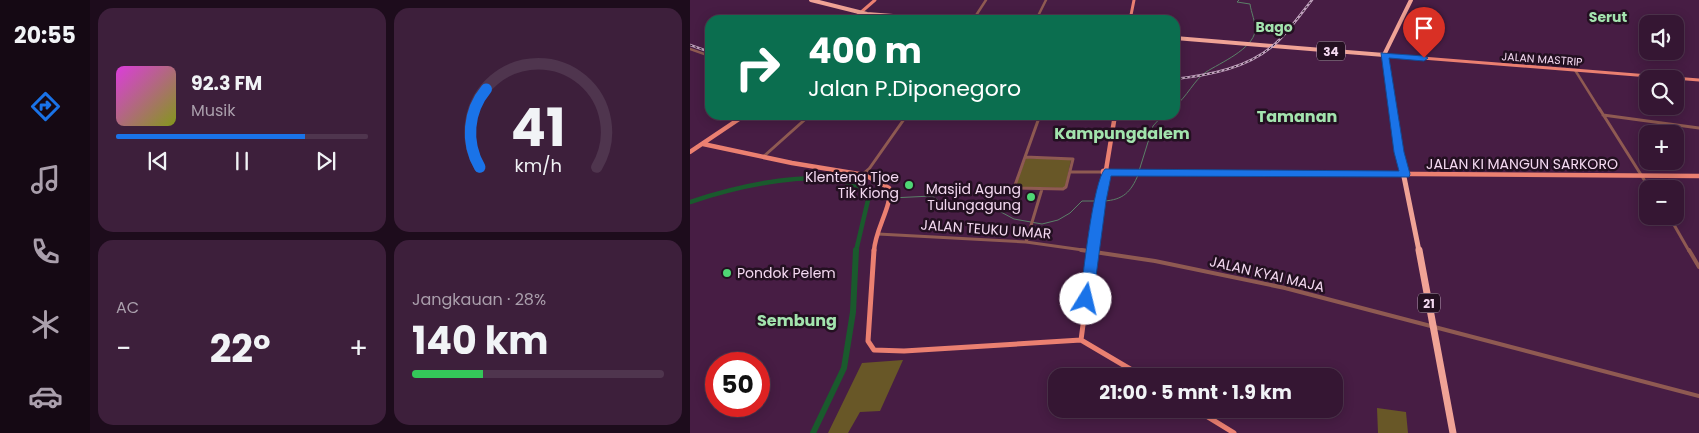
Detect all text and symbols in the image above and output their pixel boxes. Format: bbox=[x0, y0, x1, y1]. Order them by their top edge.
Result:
pin bbox=[1403, 7, 1445, 58]
district label: Serut bbox=[1589, 7, 1627, 27]
icon: arrive bbox=[1410, 14, 1438, 42]
map controls bbox=[1639, 15, 1684, 225]
button: sound bbox=[1639, 15, 1684, 60]
district label: Bago bbox=[1255, 17, 1293, 37]
text: 20:55 bbox=[14, 20, 76, 51]
text: 400 m bbox=[808, 26, 922, 75]
icon: right bbox=[725, 35, 790, 100]
road number: 34 bbox=[1317, 41, 1345, 60]
street label: JALAN MASTRIP bbox=[1501, 48, 1583, 70]
text: 92.3 FM bbox=[191, 70, 262, 97]
button: search bbox=[1639, 70, 1684, 115]
text: Jalan P.Diponegoro bbox=[808, 73, 1021, 104]
icon: directions bbox=[28, 89, 63, 124]
text: 41 bbox=[511, 91, 565, 164]
text: Musik bbox=[191, 99, 236, 122]
district label: Tamanan bbox=[1257, 105, 1337, 128]
district label: Kampungdalem bbox=[1054, 122, 1190, 145]
button: + bbox=[1639, 125, 1684, 170]
icon: previous bbox=[144, 147, 172, 175]
icon: pause bbox=[228, 147, 256, 175]
icon: next bbox=[312, 147, 340, 175]
text: km/h bbox=[514, 153, 562, 178]
street label: JALAN KI MANGUN SARKORO bbox=[1426, 154, 1618, 174]
icon: music bbox=[28, 162, 63, 197]
place label: Klenteng Tjoe Tik Kiong bbox=[805, 167, 899, 203]
marker: Klenteng Tjoe Tik Kiong bbox=[903, 179, 915, 191]
place label: Masjid Agung Tulungagung bbox=[926, 179, 1021, 215]
button: − bbox=[1639, 180, 1684, 225]
marker: Masjid Agung Tulungagung bbox=[1025, 191, 1037, 203]
street label: JALAN TEUKU UMAR bbox=[920, 214, 1052, 244]
icon: phone bbox=[28, 234, 63, 269]
street label: JALAN KYAI MAJA bbox=[1208, 251, 1326, 297]
place label: Pondok Pelem bbox=[737, 263, 836, 283]
marker: Pondok Pelem bbox=[721, 267, 733, 279]
position arrow bbox=[1059, 272, 1111, 324]
text: Jangkauan · 28% bbox=[412, 288, 546, 311]
road number: 21 bbox=[1418, 294, 1440, 312]
text: AC bbox=[116, 296, 139, 319]
icon: climate bbox=[28, 307, 63, 342]
district label: Sembung bbox=[757, 309, 837, 332]
text: 140 km bbox=[412, 314, 549, 367]
text: 22° bbox=[210, 322, 271, 375]
text: − bbox=[116, 329, 131, 368]
text: + bbox=[349, 329, 368, 368]
speed limit sign: 50 bbox=[705, 352, 770, 417]
icon: car bbox=[28, 379, 63, 414]
text: 21:00 · 5 mnt · 1.9 km bbox=[1099, 379, 1292, 406]

